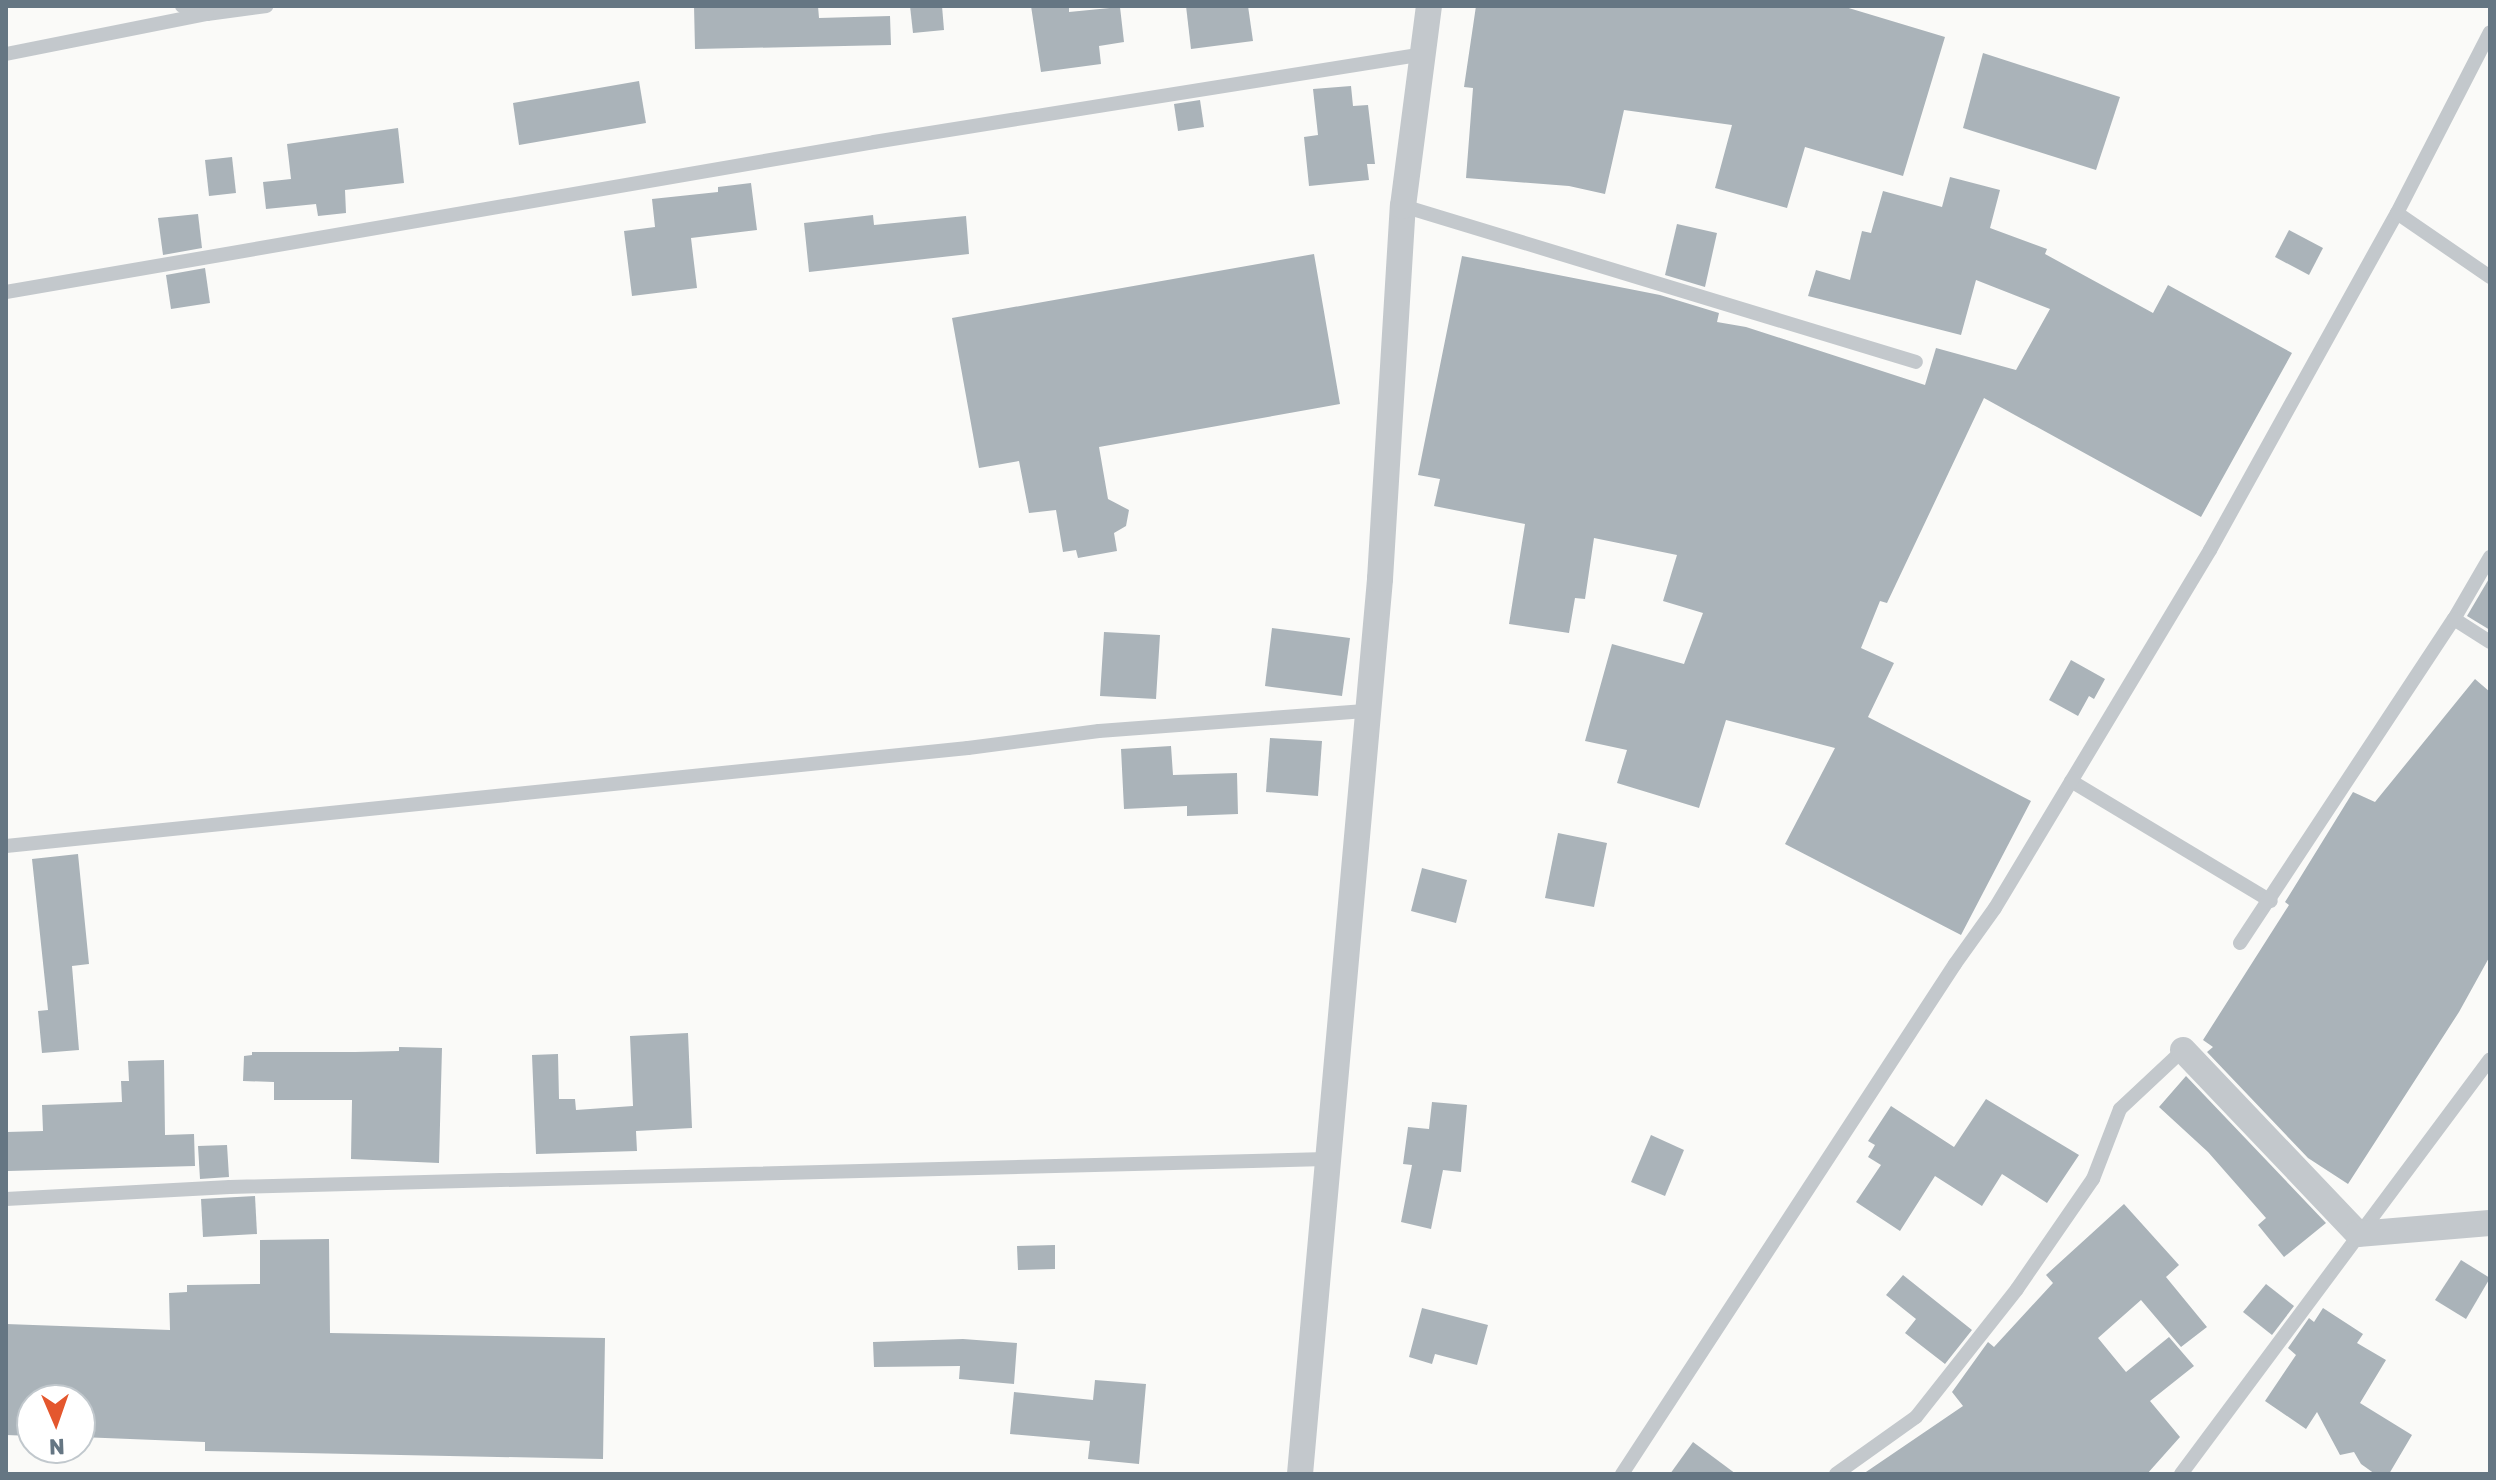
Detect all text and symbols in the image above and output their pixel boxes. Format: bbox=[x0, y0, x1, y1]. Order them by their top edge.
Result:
north arrow bbox=[16, 1384, 96, 1464]
text: N bbox=[48, 1433, 65, 1460]

